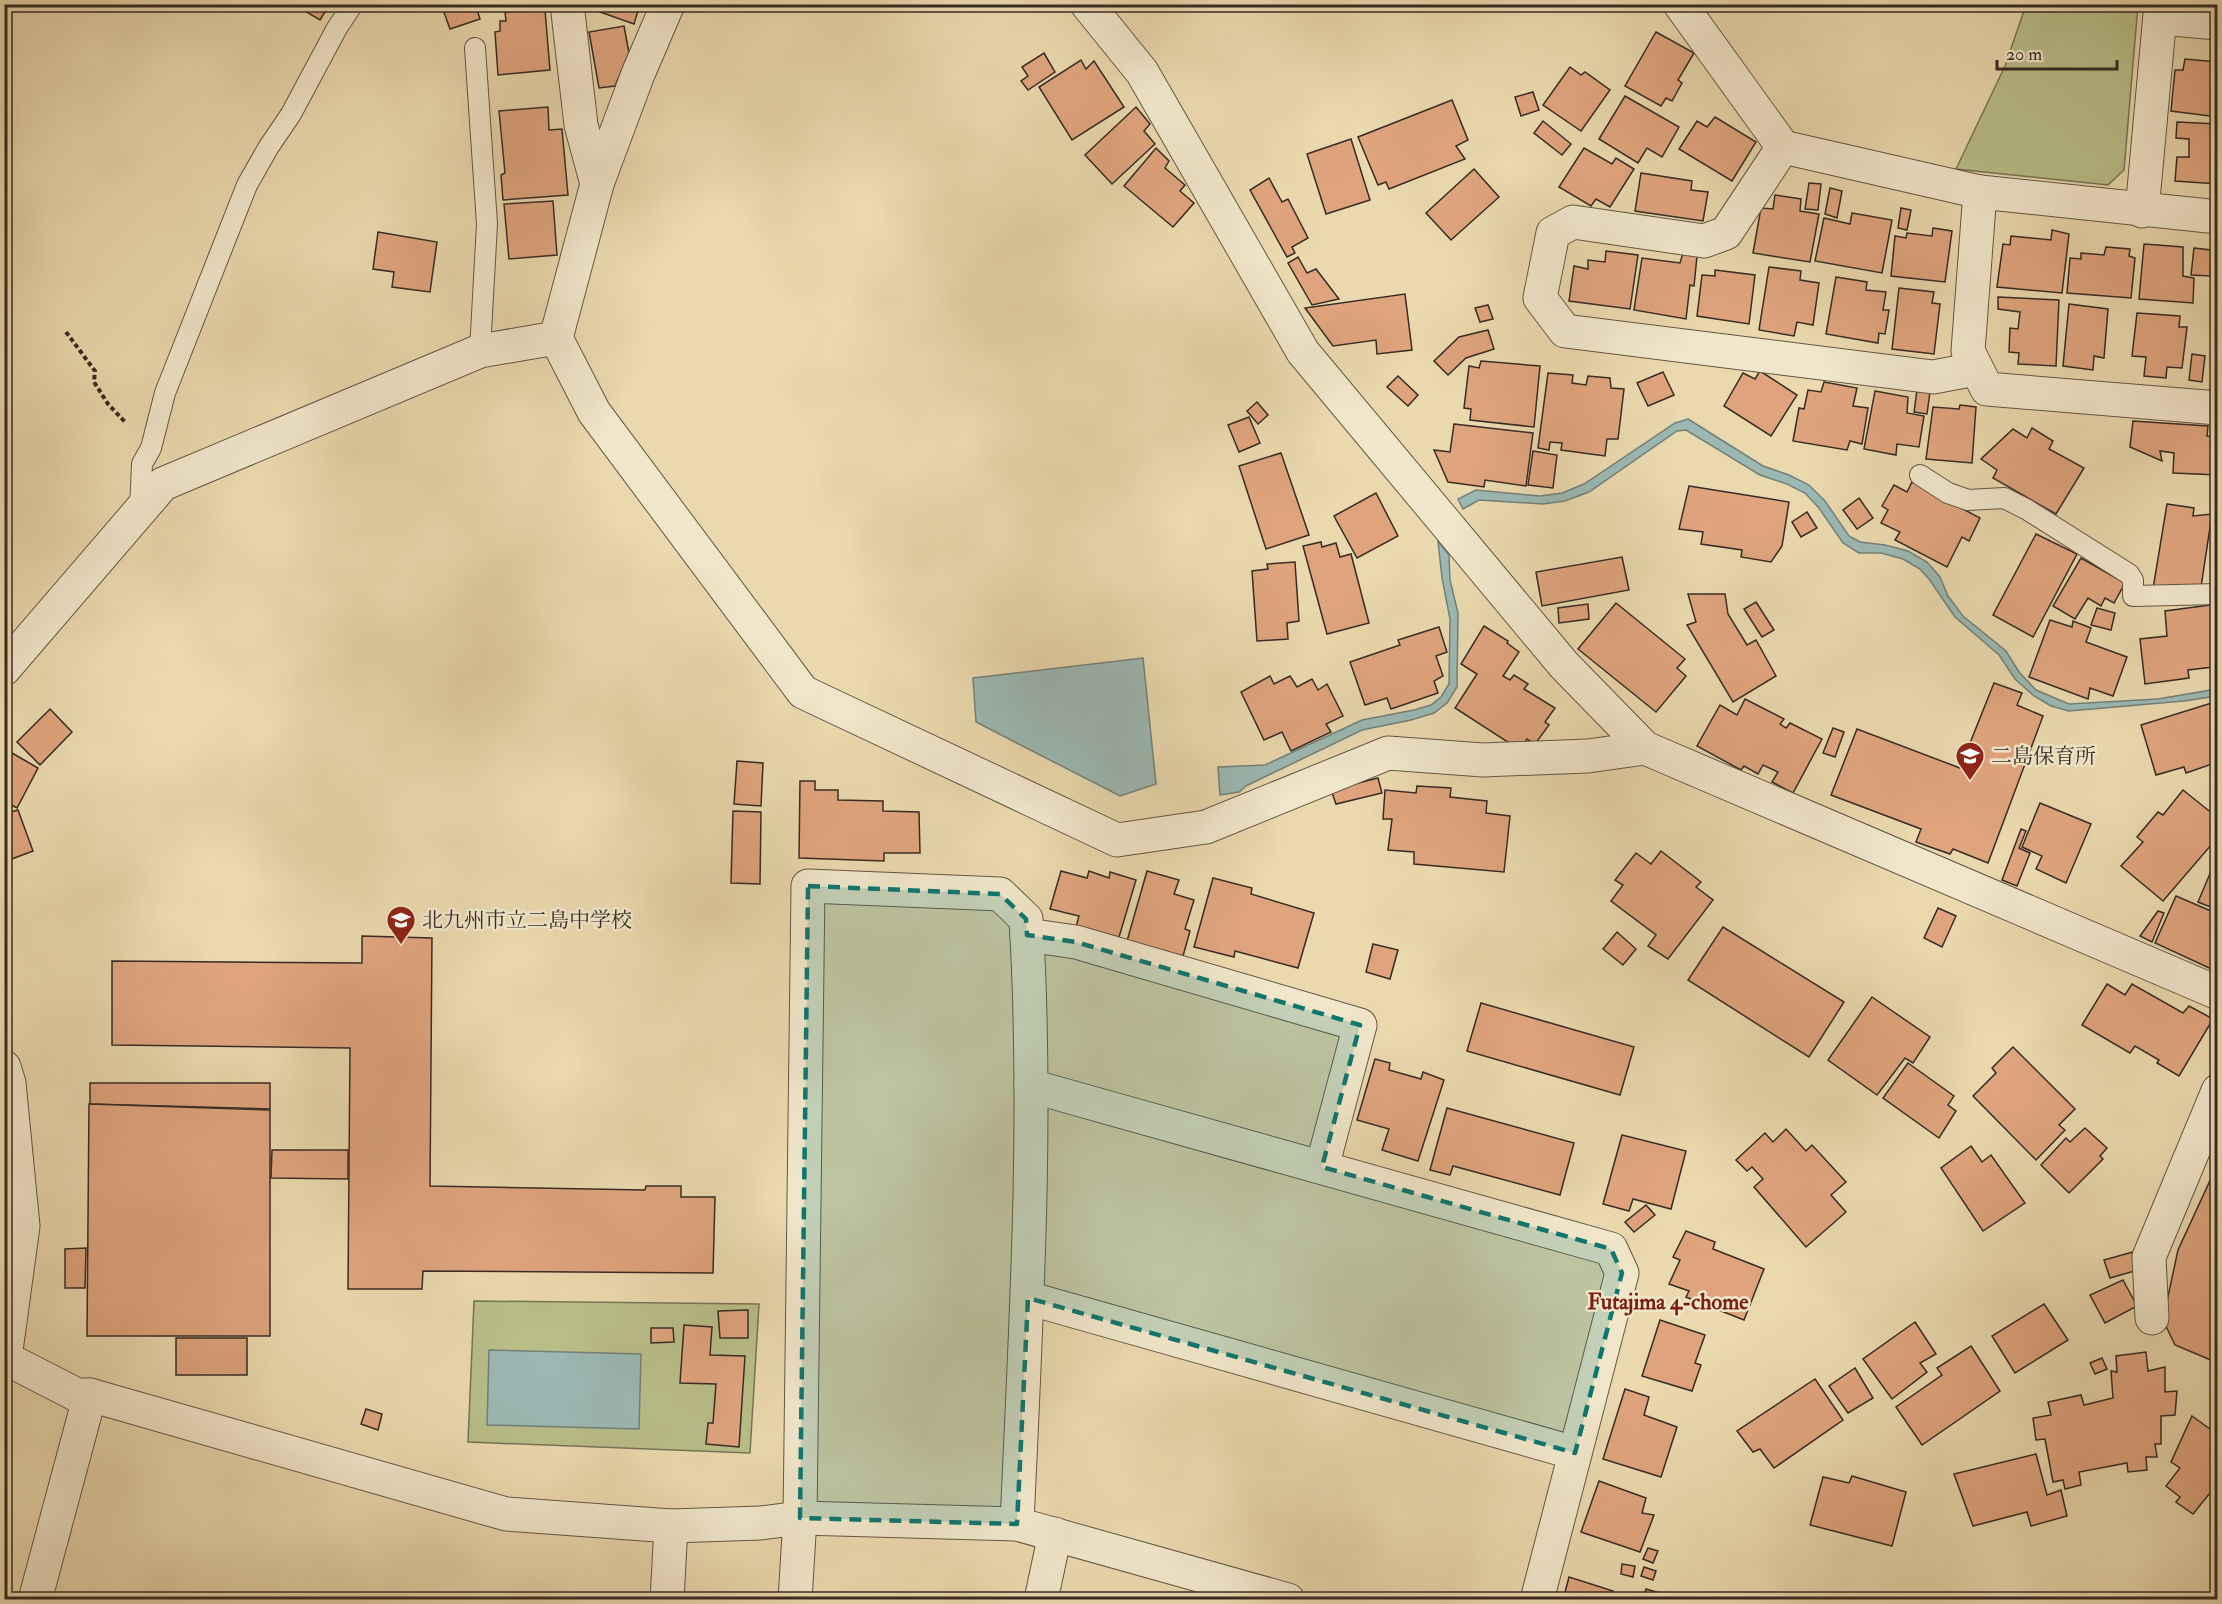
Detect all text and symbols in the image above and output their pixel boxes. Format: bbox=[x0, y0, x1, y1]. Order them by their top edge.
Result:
scale bar bbox=[1997, 33, 2117, 71]
text: 20 m bbox=[2006, 43, 2042, 66]
school or university icon: 二島保育所 bbox=[1954, 740, 1986, 782]
place label: 二島保育所 bbox=[1991, 743, 2096, 770]
school or university icon: 北九州市立二島中学校 bbox=[385, 904, 417, 946]
place label: 北九州市立二島中学校 bbox=[422, 907, 632, 934]
district label: Futajima 4-chome bbox=[1588, 1288, 1749, 1316]

